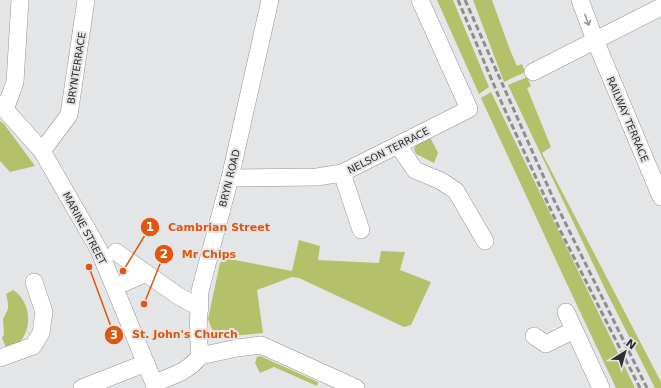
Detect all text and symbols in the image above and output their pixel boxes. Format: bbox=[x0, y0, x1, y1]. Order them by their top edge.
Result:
one-way arrow bbox=[584, 14, 592, 26]
street label: BRYNTERRACE bbox=[65, 31, 88, 105]
street label: RAILWAY TERRACE bbox=[605, 75, 650, 163]
street label: NELSON TERRACE bbox=[346, 125, 431, 176]
street label: BRYN ROAD bbox=[217, 148, 242, 208]
street label: MARINE STREET bbox=[61, 190, 109, 267]
callout: Cambrian Street bbox=[140, 215, 278, 238]
text: 1 bbox=[146, 220, 154, 234]
text: Cambrian Street bbox=[168, 221, 270, 234]
callout: Mr Chips bbox=[154, 243, 244, 266]
text: 2 bbox=[160, 247, 168, 261]
text: Mr Chips bbox=[182, 248, 237, 261]
callout: St. John's Church bbox=[104, 323, 246, 346]
text: 3 bbox=[110, 328, 118, 342]
text: St. John's Church bbox=[132, 328, 238, 341]
north arrow bbox=[605, 332, 645, 372]
text: N bbox=[623, 336, 638, 352]

